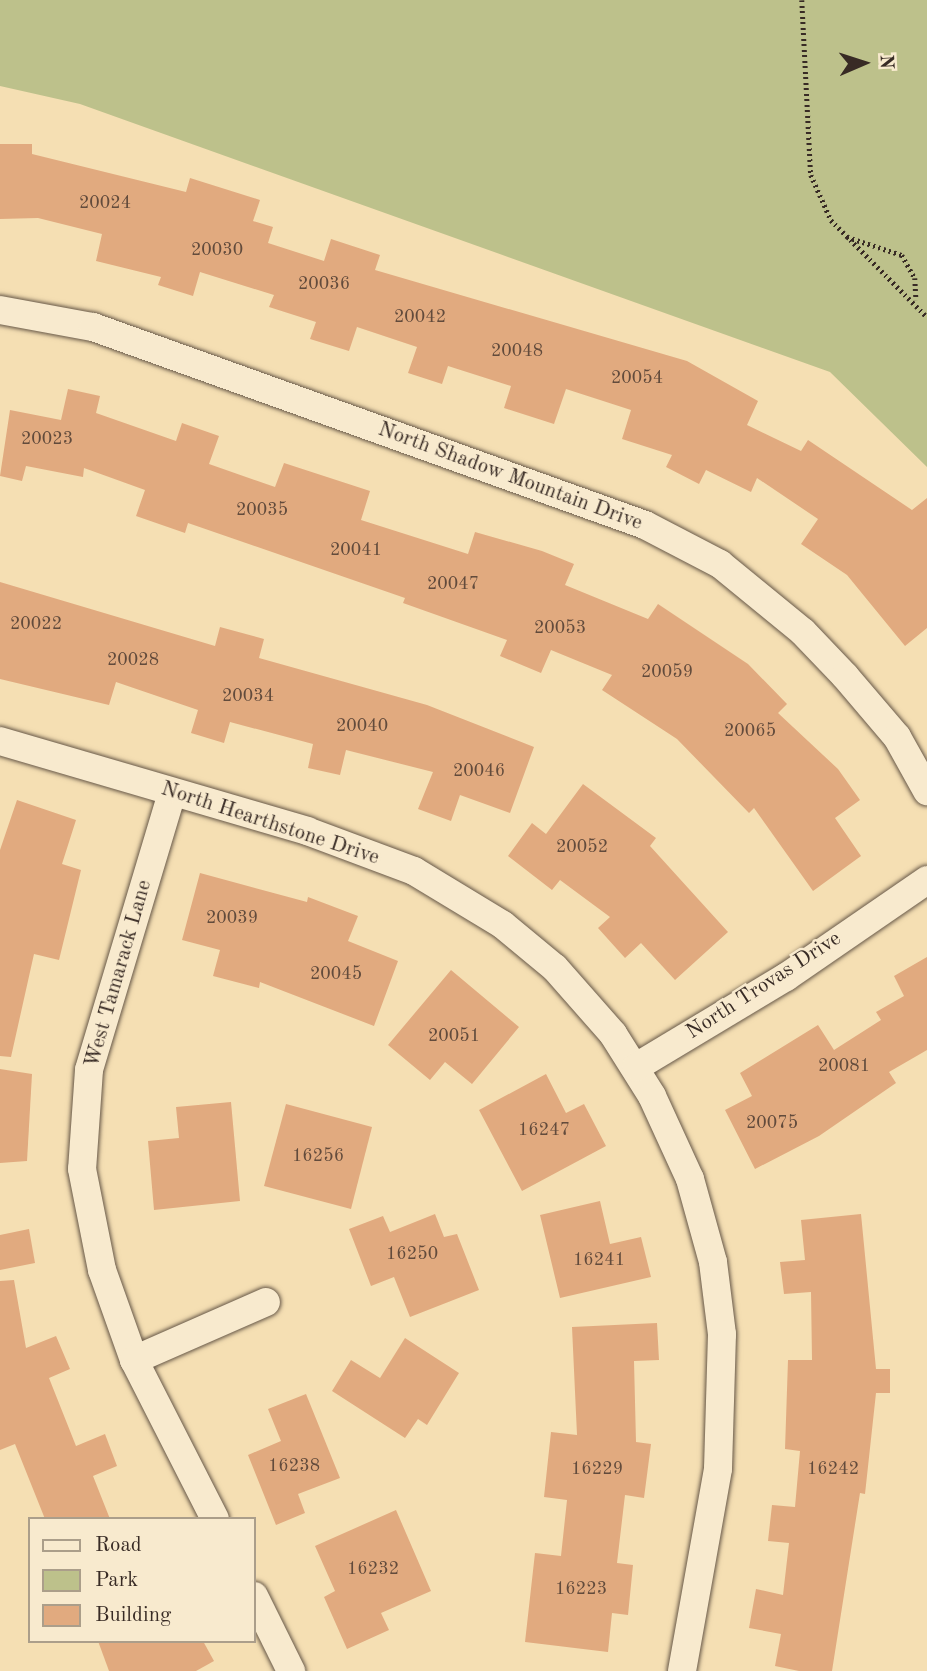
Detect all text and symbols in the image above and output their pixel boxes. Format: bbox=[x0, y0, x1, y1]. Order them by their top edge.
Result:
north arrow bbox=[829, 28, 899, 98]
text: N bbox=[876, 54, 895, 70]
house number: 20024 bbox=[79, 192, 131, 214]
house number: 20030 bbox=[191, 239, 243, 261]
house number: 20036 bbox=[298, 273, 350, 295]
house number: 20042 bbox=[394, 306, 446, 328]
house number: 20048 bbox=[491, 340, 543, 362]
house number: 20054 bbox=[611, 367, 663, 389]
street label: North Shadow Mountain Drive bbox=[374, 417, 646, 537]
house number: 20023 bbox=[21, 428, 73, 450]
house number: 20035 bbox=[236, 499, 288, 521]
house number: 20041 bbox=[330, 539, 382, 561]
house number: 20047 bbox=[427, 573, 479, 595]
house number: 20022 bbox=[10, 613, 62, 635]
house number: 20053 bbox=[534, 617, 586, 639]
house number: 20028 bbox=[107, 649, 159, 671]
house number: 20059 bbox=[641, 661, 693, 683]
house number: 20034 bbox=[222, 685, 274, 707]
house number: 20040 bbox=[336, 715, 388, 737]
house number: 20065 bbox=[724, 720, 776, 742]
house number: 20046 bbox=[453, 760, 505, 782]
street label: North Hearthstone Drive bbox=[158, 777, 382, 871]
house number: 20052 bbox=[556, 836, 608, 858]
street label: West Tamarack Lane bbox=[80, 877, 158, 1071]
house number: 20039 bbox=[206, 907, 258, 929]
street label: North Trovas Drive bbox=[682, 927, 846, 1045]
house number: 20045 bbox=[310, 963, 362, 985]
house number: 20051 bbox=[428, 1025, 480, 1047]
house number: 20081 bbox=[818, 1055, 870, 1077]
house number: 20075 bbox=[746, 1112, 798, 1134]
house number: 16247 bbox=[518, 1119, 570, 1141]
house number: 16256 bbox=[292, 1145, 344, 1167]
house number: 16250 bbox=[386, 1243, 438, 1265]
house number: 16241 bbox=[573, 1249, 625, 1271]
house number: 16238 bbox=[268, 1455, 320, 1477]
house number: 16229 bbox=[571, 1458, 623, 1480]
house number: 16242 bbox=[807, 1458, 859, 1480]
legend bbox=[28, 1517, 256, 1643]
text: Road bbox=[95, 1535, 142, 1556]
house number: 16232 bbox=[347, 1558, 399, 1580]
text: Park bbox=[95, 1570, 138, 1591]
house number: 16223 bbox=[555, 1578, 607, 1600]
text: Building bbox=[95, 1605, 171, 1626]

